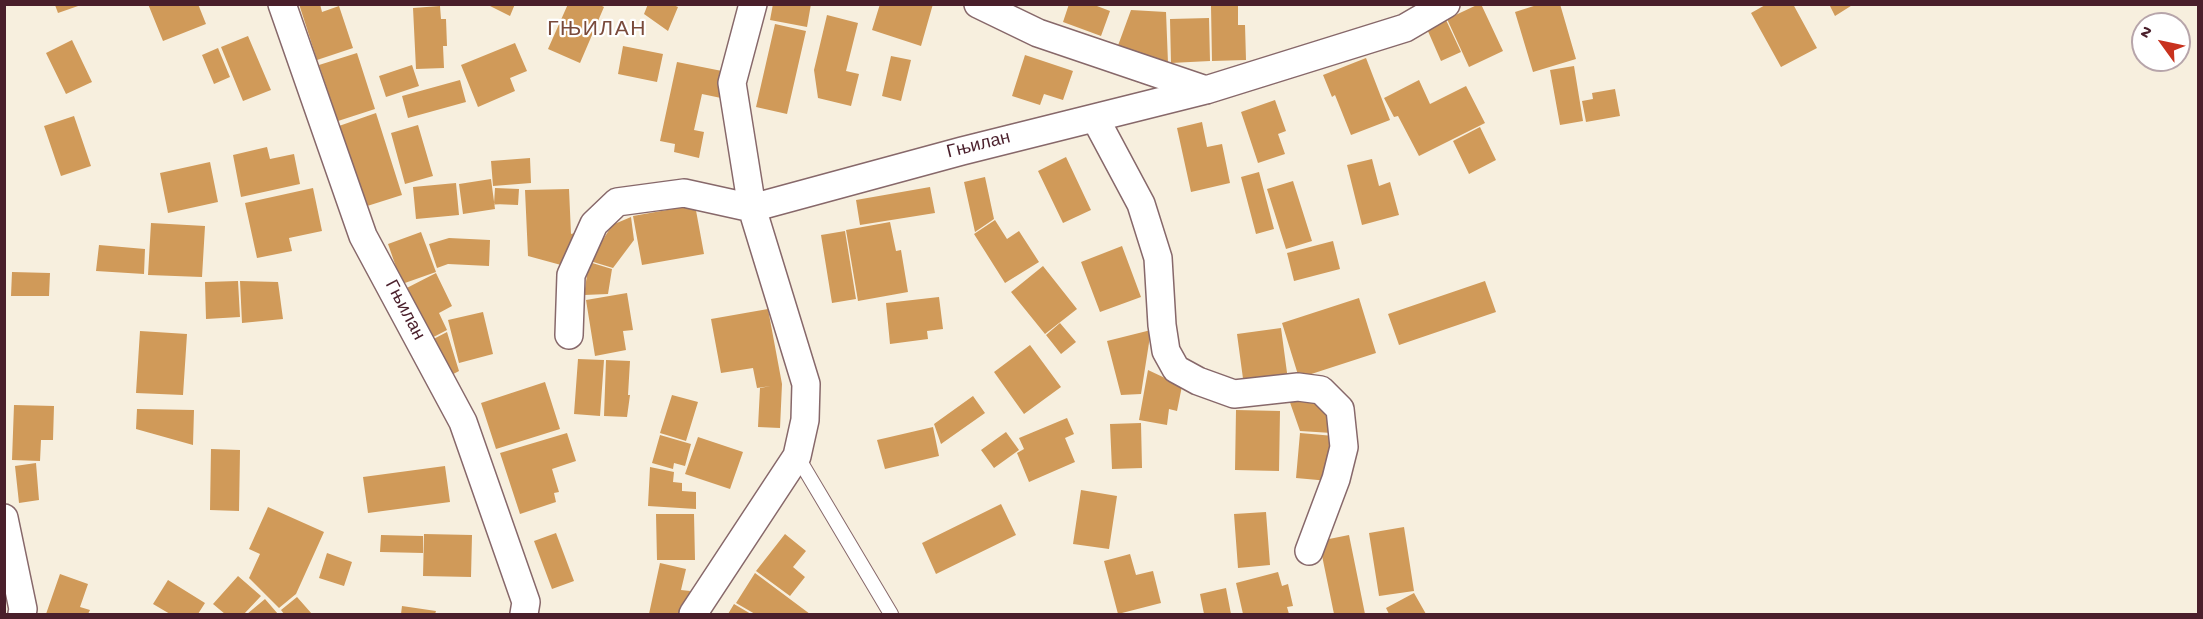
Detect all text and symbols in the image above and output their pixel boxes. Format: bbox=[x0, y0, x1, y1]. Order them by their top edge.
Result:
north arrow bbox=[2131, 12, 2191, 72]
district label: ГЊИЛАН bbox=[547, 19, 647, 45]
text: N bbox=[2136, 23, 2158, 43]
street label: Гњилан bbox=[945, 129, 1013, 165]
street label: Гњилан bbox=[378, 277, 428, 345]

